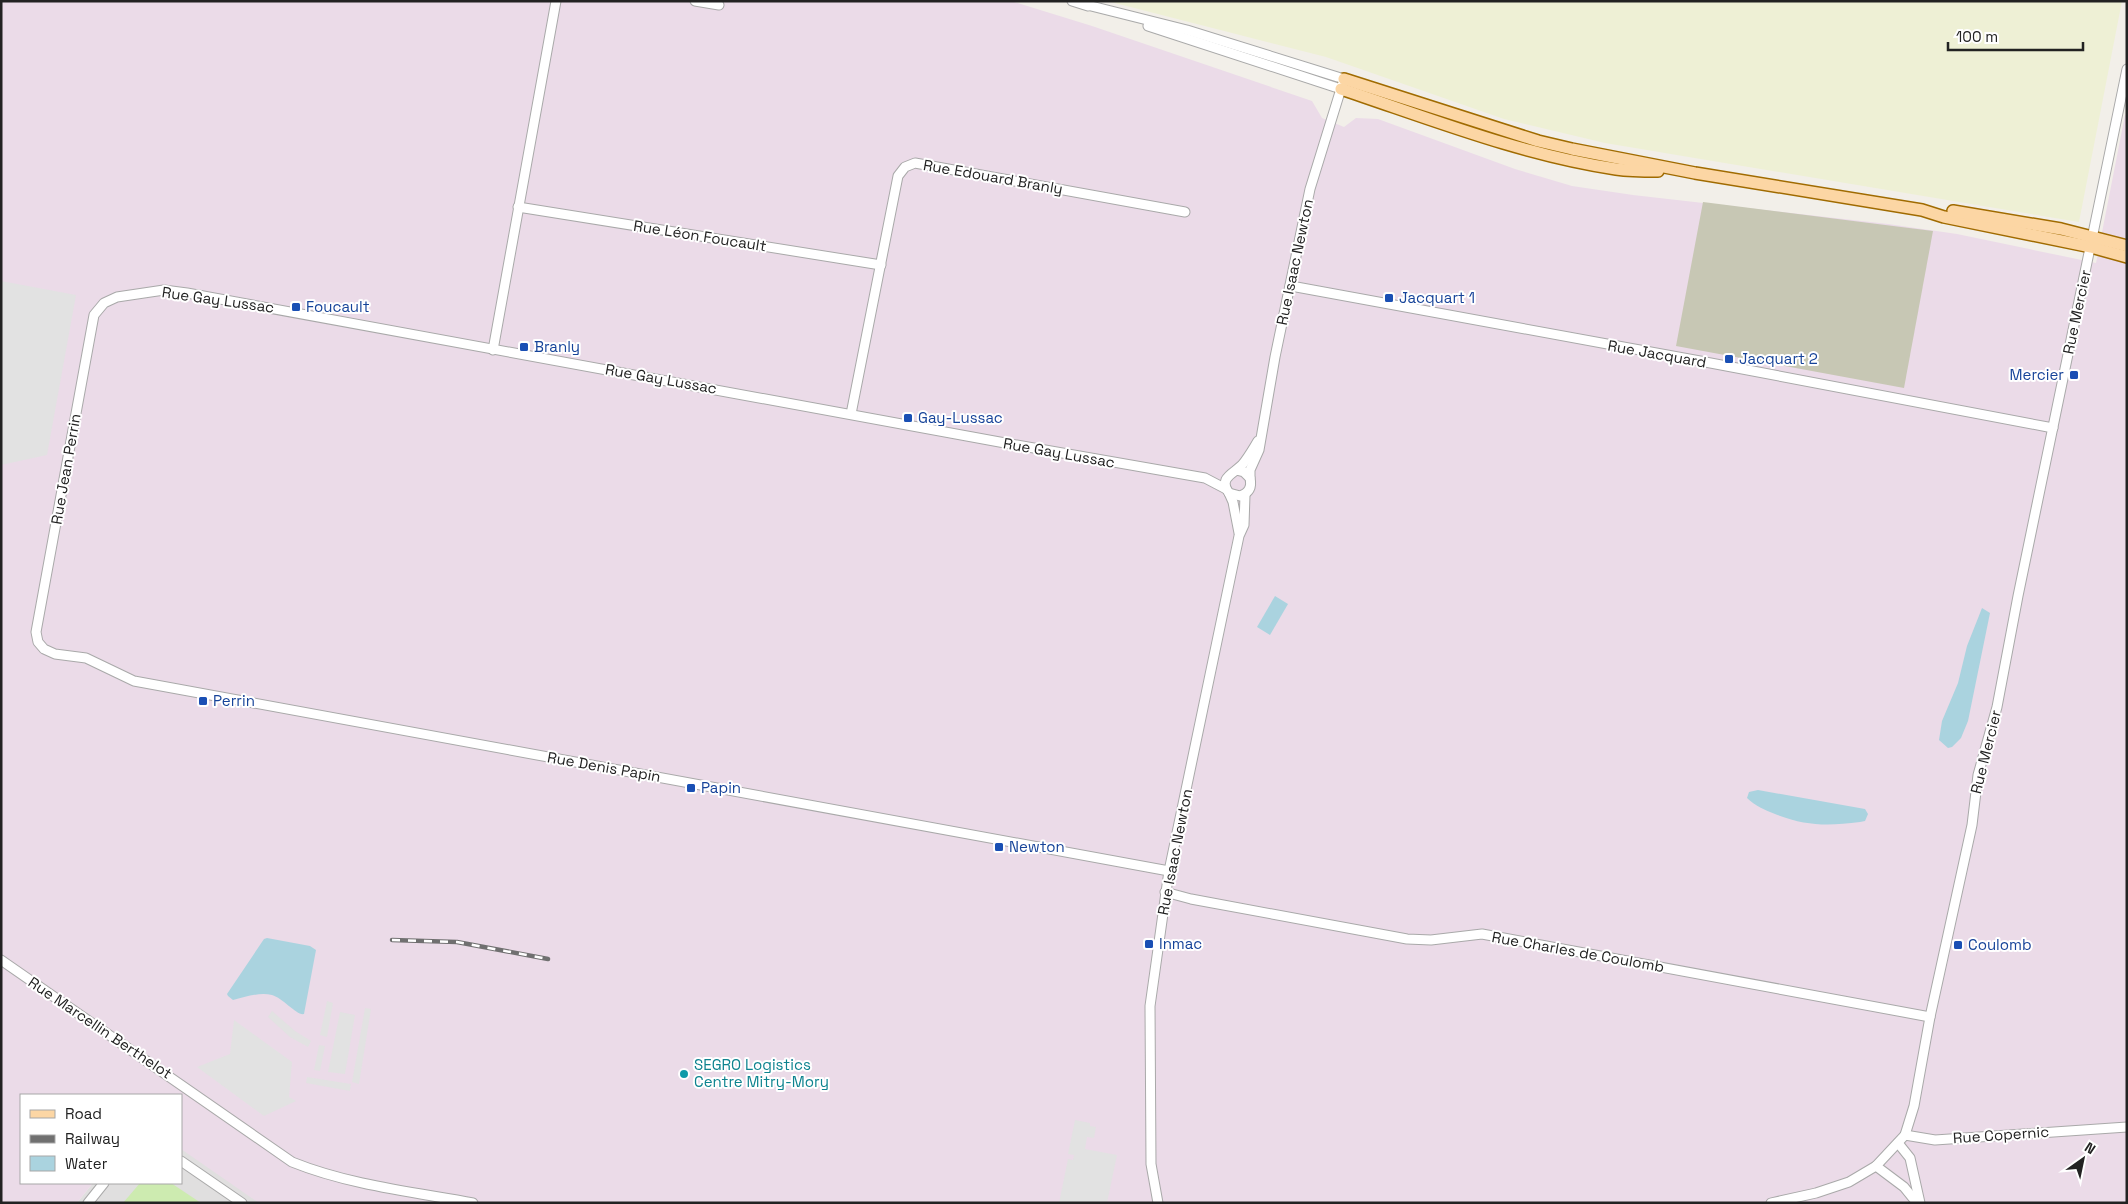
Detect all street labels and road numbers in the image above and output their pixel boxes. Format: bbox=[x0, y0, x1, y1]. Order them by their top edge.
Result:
street label: Rue Edouard Branly bbox=[922, 155, 1064, 198]
street label: Rue Isaac Newton bbox=[1272, 197, 1317, 327]
street label: Rue Léon Foucault bbox=[632, 216, 768, 255]
street label: Rue Mercier bbox=[2058, 268, 2095, 356]
street label: Rue Gay Lussac bbox=[161, 282, 275, 317]
street label: Rue Jacquard bbox=[1606, 335, 1708, 372]
street label: Rue Gay Lussac bbox=[604, 359, 719, 398]
street label: Rue Jean Perrin bbox=[46, 412, 85, 526]
street label: Rue Gay Lussac bbox=[1002, 433, 1117, 472]
street label: Rue Mercier bbox=[1966, 708, 2005, 796]
street label: Rue Denis Papin bbox=[546, 747, 662, 786]
street label: Rue Isaac Newton bbox=[1153, 787, 1196, 917]
street label: Rue Charles de Coulomb bbox=[1490, 927, 1666, 976]
street label: Rue Marcellin Berthelot bbox=[25, 972, 176, 1083]
street label: Rue Copernic bbox=[1952, 1122, 2050, 1147]

